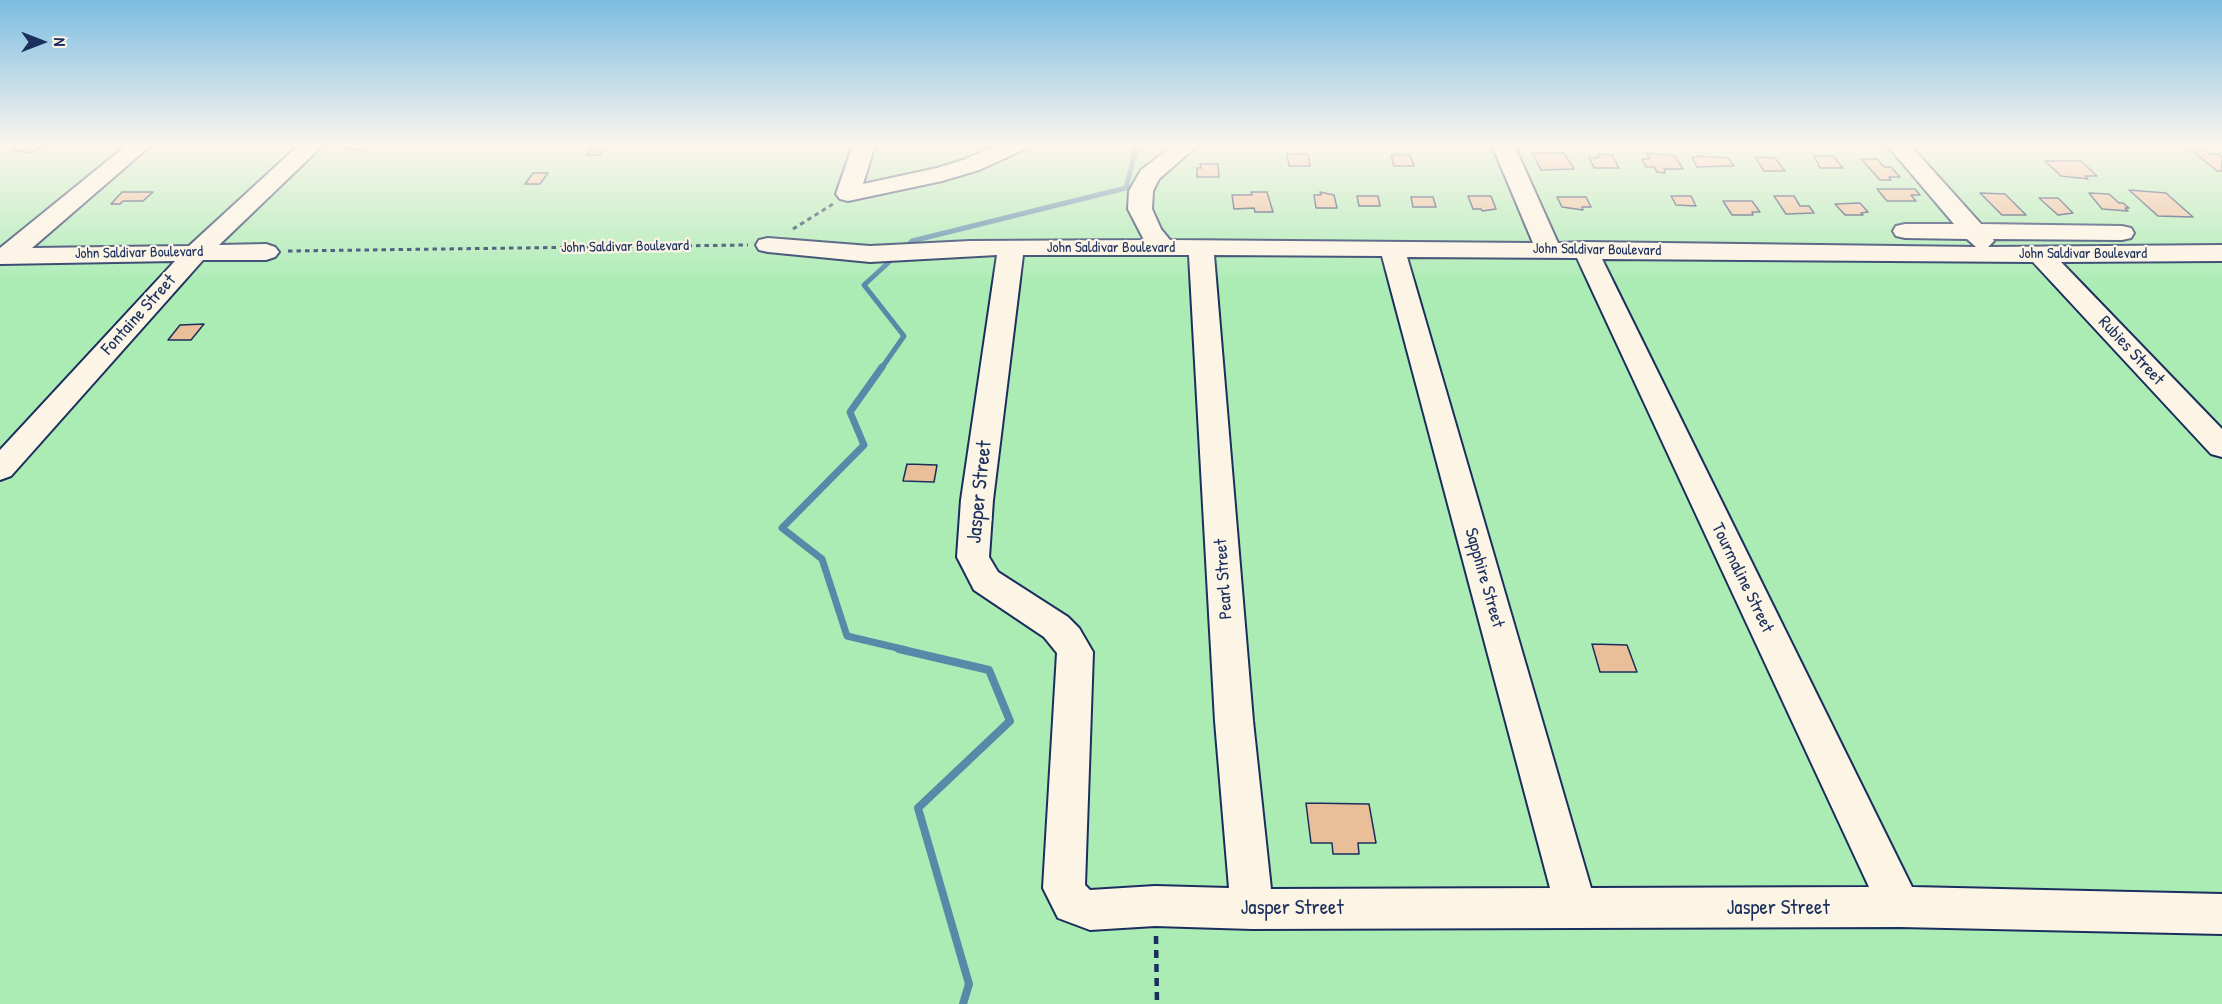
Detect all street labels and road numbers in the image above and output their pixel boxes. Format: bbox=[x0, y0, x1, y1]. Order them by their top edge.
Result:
street label: John Saldivar Boulevard bbox=[561, 237, 689, 257]
street label: John Saldivar Boulevard bbox=[1047, 239, 1175, 257]
street label: John Saldivar Boulevard bbox=[1533, 240, 1661, 260]
street label: John Saldivar Boulevard bbox=[75, 243, 203, 263]
street label: John Saldivar Boulevard bbox=[2019, 245, 2147, 263]
street label: Fontaine Street bbox=[97, 270, 181, 360]
street label: Rubies Street bbox=[2093, 312, 2169, 390]
street label: Jasper Street bbox=[962, 439, 998, 545]
street label: Tourmaline Street bbox=[1706, 520, 1778, 636]
street label: Sapphire Street bbox=[1459, 526, 1509, 630]
street label: Pearl Street bbox=[1210, 538, 1238, 620]
street label: Jasper Street bbox=[1240, 895, 1344, 921]
street label: Jasper Street bbox=[1726, 895, 1830, 921]

